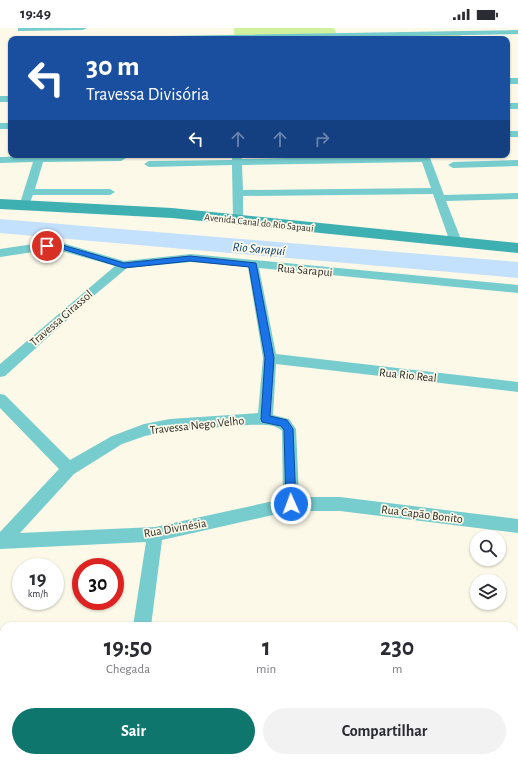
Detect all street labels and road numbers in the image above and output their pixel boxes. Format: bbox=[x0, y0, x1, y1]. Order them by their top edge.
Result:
street label: Avenida Canal do Rio Sapauí bbox=[204, 212, 314, 234]
street label: Rua Sarapui bbox=[277, 262, 333, 278]
street label: Travessa Girassol bbox=[28, 288, 94, 348]
street label: Rua Rio Real bbox=[379, 366, 437, 384]
street label: Travessa Nego Velho bbox=[149, 414, 245, 436]
street label: Rua Capão Bonito bbox=[381, 503, 464, 525]
street label: Rua Divinésia bbox=[143, 517, 208, 539]

